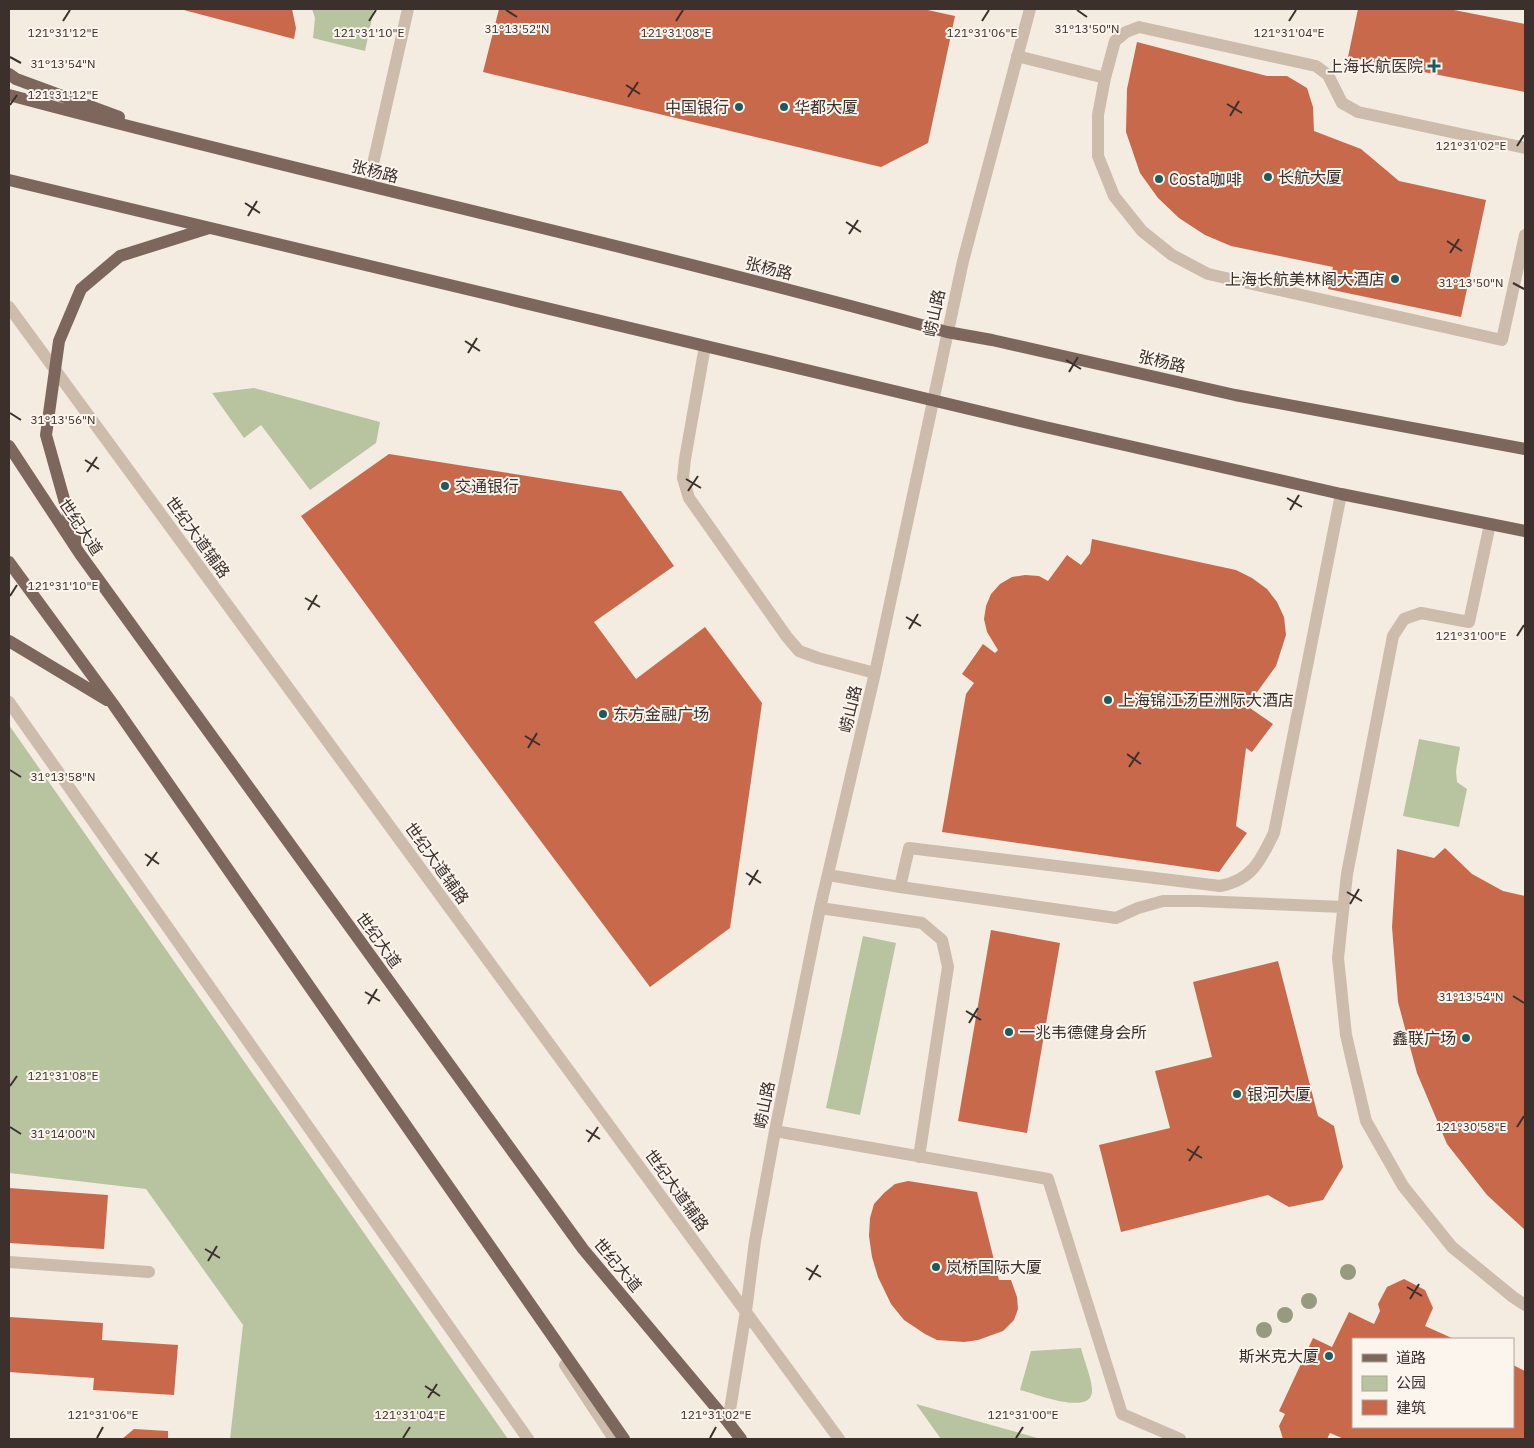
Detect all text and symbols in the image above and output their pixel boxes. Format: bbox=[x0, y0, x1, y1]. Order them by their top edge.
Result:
text: 31°13'52"N bbox=[484, 21, 550, 36]
text: 31°13'50"N bbox=[1054, 21, 1120, 36]
text: 121°31'12"E bbox=[28, 25, 98, 40]
text: 121°31'10"E bbox=[334, 25, 404, 40]
text: 121°31'08"E bbox=[641, 25, 711, 40]
text: 121°31'06"E bbox=[947, 25, 1017, 40]
text: 121°31'04"E bbox=[1254, 25, 1324, 40]
text: 31°13'54"N bbox=[30, 56, 96, 71]
place label: 上海长航医院 bbox=[1327, 56, 1423, 76]
marker: 上海长航医院 bbox=[1427, 59, 1441, 73]
text: 121°31'12"E bbox=[28, 87, 98, 102]
place label: 中国银行 bbox=[665, 97, 729, 117]
place label: 华都大厦 bbox=[794, 97, 858, 117]
marker: 中国银行 bbox=[733, 101, 745, 113]
marker: 华都大厦 bbox=[778, 101, 790, 113]
text: 121°31'02"E bbox=[1436, 138, 1506, 153]
street label: 张杨路 bbox=[349, 155, 401, 187]
place label: 长航大厦 bbox=[1278, 167, 1342, 187]
place label: Costa咖啡 bbox=[1169, 169, 1242, 189]
marker: 长航大厦 bbox=[1262, 171, 1274, 183]
marker: Costa咖啡 bbox=[1153, 173, 1165, 185]
street label: 张杨路 bbox=[743, 252, 795, 284]
place label: 上海长航美林阁大酒店 bbox=[1225, 269, 1385, 289]
marker: 上海长航美林阁大酒店 bbox=[1389, 273, 1401, 285]
text: 31°13'50"N bbox=[1438, 275, 1504, 290]
street label: 崂山路 bbox=[919, 287, 949, 339]
street label: 张杨路 bbox=[1136, 346, 1188, 376]
text: 31°13'56"N bbox=[30, 412, 96, 427]
place label: 交通银行 bbox=[455, 476, 519, 496]
marker: 交通银行 bbox=[439, 480, 451, 492]
street label: 世纪大道辅路 bbox=[162, 492, 234, 582]
street label: 世纪大道 bbox=[55, 495, 107, 559]
text: 121°31'10"E bbox=[28, 578, 98, 593]
text: 121°31'00"E bbox=[1436, 628, 1506, 643]
street label: 崂山路 bbox=[835, 683, 865, 735]
place label: 上海锦江汤臣洲际大酒店 bbox=[1118, 690, 1294, 710]
marker: 上海锦江汤臣洲际大酒店 bbox=[1102, 694, 1114, 706]
place label: 东方金融广场 bbox=[613, 704, 709, 724]
marker: 东方金融广场 bbox=[597, 708, 609, 720]
text: 31°13'58"N bbox=[30, 769, 96, 784]
street label: 世纪大道辅路 bbox=[401, 818, 473, 908]
street label: 世纪大道 bbox=[352, 908, 406, 972]
text: 31°13'54"N bbox=[1438, 989, 1504, 1004]
place label: 一兆韦德健身会所 bbox=[1019, 1022, 1147, 1042]
marker: 一兆韦德健身会所 bbox=[1003, 1026, 1015, 1038]
place label: 鑫联广场 bbox=[1392, 1028, 1456, 1048]
marker: 鑫联广场 bbox=[1460, 1032, 1472, 1044]
text: 121°31'08"E bbox=[28, 1068, 98, 1083]
street label: 崂山路 bbox=[750, 1080, 778, 1130]
place label: 银河大厦 bbox=[1247, 1084, 1311, 1104]
marker: 银河大厦 bbox=[1231, 1088, 1243, 1100]
text: 121°30'58"E bbox=[1436, 1119, 1506, 1134]
text: 31°14'00"N bbox=[30, 1126, 96, 1141]
street label: 世纪大道辅路 bbox=[641, 1145, 713, 1235]
street label: 世纪大道 bbox=[590, 1234, 646, 1296]
place label: 岚桥国际大厦 bbox=[946, 1257, 1042, 1277]
marker: 岚桥国际大厦 bbox=[930, 1261, 942, 1273]
legend bbox=[1352, 1338, 1514, 1428]
place label: 斯米克大厦 bbox=[1239, 1346, 1319, 1366]
text: 道路 bbox=[1396, 1348, 1426, 1367]
marker: 斯米克大厦 bbox=[1323, 1350, 1335, 1362]
text: 公园 bbox=[1396, 1373, 1426, 1392]
text: 建筑 bbox=[1396, 1398, 1426, 1417]
text: 121°31'06"E bbox=[68, 1407, 138, 1422]
text: 121°31'04"E bbox=[375, 1407, 445, 1422]
text: 121°31'02"E bbox=[681, 1407, 751, 1422]
text: 121°31'00"E bbox=[988, 1407, 1058, 1422]

